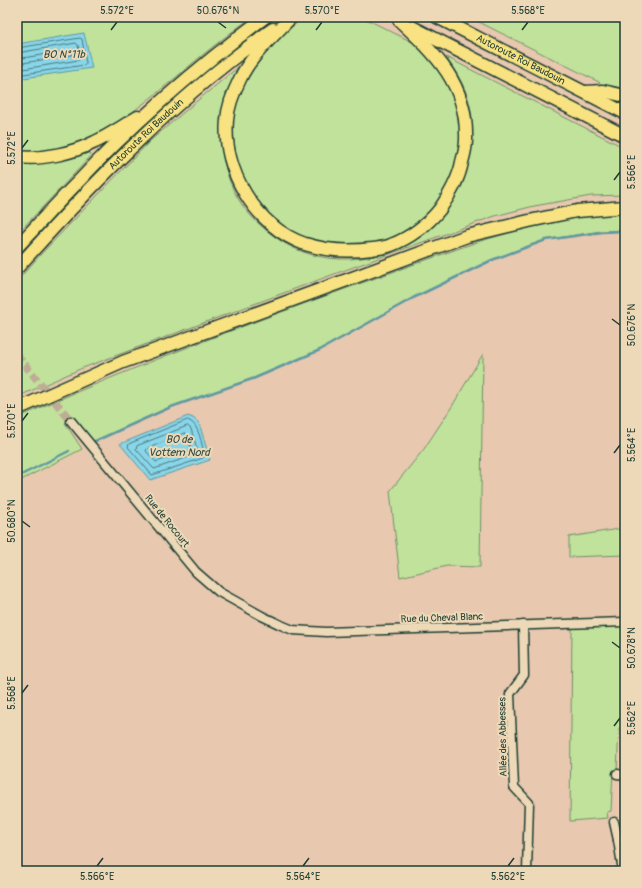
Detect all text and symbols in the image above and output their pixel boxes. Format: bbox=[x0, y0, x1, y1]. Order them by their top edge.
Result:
text: 5.572°E bbox=[100, 5, 134, 17]
text: 50.676°N bbox=[197, 5, 239, 17]
text: 5.570°E bbox=[305, 5, 339, 17]
text: 5.568°E bbox=[511, 5, 545, 17]
street label: Autoroute Roi Baudouin bbox=[474, 32, 567, 88]
water label: BO N°11b bbox=[43, 48, 86, 61]
street label: Autoroute Roi Baudouin bbox=[106, 96, 186, 172]
text: 5.572°E bbox=[6, 131, 18, 165]
text: 5.566°E bbox=[626, 155, 638, 189]
text: 50.676°N bbox=[626, 304, 638, 346]
text: 5.570°E bbox=[6, 404, 18, 438]
text: 5.564°E bbox=[626, 428, 638, 462]
water label: BO de Vottem Nord bbox=[148, 433, 211, 459]
street label: Rue de Rocourt bbox=[142, 492, 192, 550]
text: 50.680°N bbox=[6, 499, 18, 543]
street label: Rue du Cheval Blanc bbox=[400, 611, 484, 625]
text: 50.678°N bbox=[626, 627, 638, 669]
text: 5.568°E bbox=[6, 676, 18, 710]
street label: Allée des Abbesses bbox=[496, 696, 510, 777]
text: 5.562°E bbox=[626, 701, 638, 735]
text: 5.566°E bbox=[80, 871, 114, 883]
text: 5.564°E bbox=[286, 871, 320, 883]
text: 5.562°E bbox=[491, 871, 525, 883]

